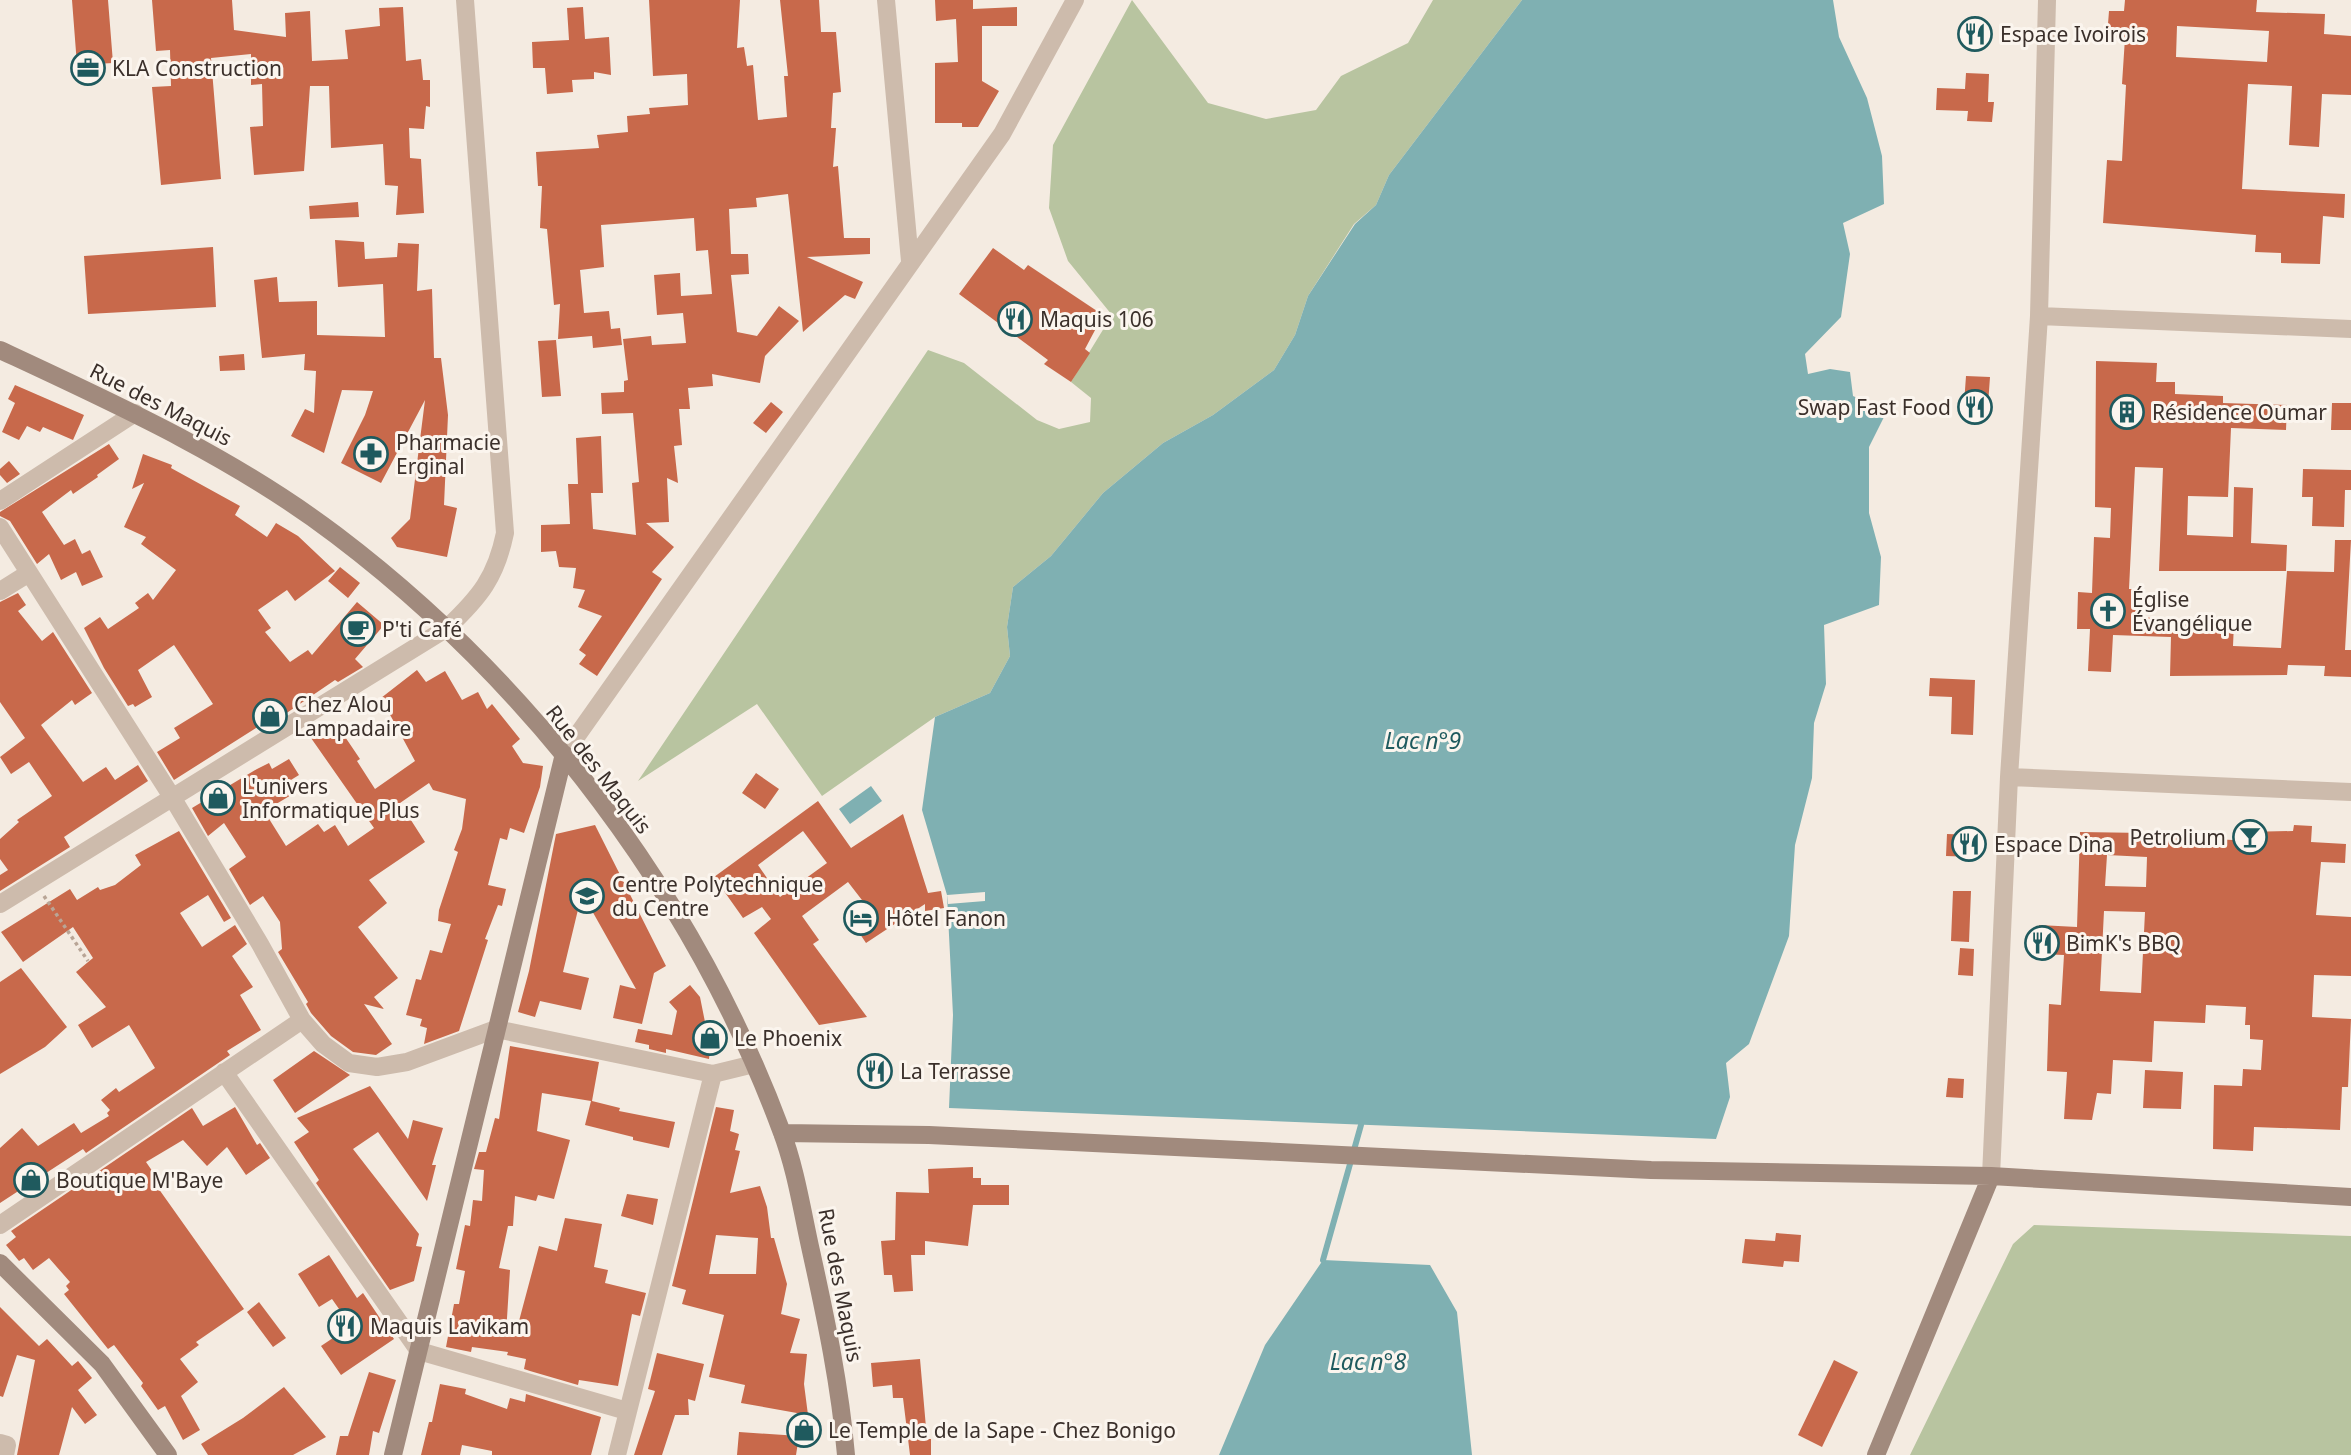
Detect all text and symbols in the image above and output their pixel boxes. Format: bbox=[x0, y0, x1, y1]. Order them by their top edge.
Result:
restaurant icon: Espace Ivoirois bbox=[1956, 15, 1994, 53]
place label: Espace Ivoirois bbox=[2000, 20, 2146, 48]
office icon: KLA Construction bbox=[69, 49, 107, 87]
place label: KLA Construction bbox=[112, 54, 282, 82]
restaurant icon: Maquis 106 bbox=[996, 300, 1034, 338]
place label: Maquis 106 bbox=[1040, 305, 1154, 333]
street label: Rue des Maquis bbox=[85, 356, 237, 452]
restaurant icon: Swap Fast Food bbox=[1956, 388, 1994, 426]
place label: Swap Fast Food bbox=[1798, 393, 1951, 421]
building icon: Résidence Oumar bbox=[2108, 393, 2146, 431]
place label: Résidence Oumar bbox=[2152, 398, 2327, 426]
place label: Pharmacie Erginal bbox=[396, 428, 501, 480]
pharmacy icon: Pharmacie Erginal bbox=[352, 435, 390, 473]
place label: Église Évangélique bbox=[2132, 585, 2252, 637]
church icon: Église Évangélique bbox=[2089, 592, 2127, 630]
cafe icon: P'ti Café bbox=[339, 610, 377, 648]
place label: P'ti Café bbox=[382, 615, 462, 643]
place label: Chez Alou Lampadaire bbox=[294, 690, 411, 742]
shop icon: Chez Alou Lampadaire bbox=[251, 697, 289, 735]
street label: Rue des Maquis bbox=[540, 699, 658, 839]
water label: Lac n°9 bbox=[1385, 724, 1461, 756]
place label: L'univers Informatique Plus bbox=[242, 772, 419, 824]
shop icon: L'univers Informatique Plus bbox=[199, 779, 237, 817]
bar icon: Petrolium bbox=[2231, 818, 2269, 856]
place label: Petrolium bbox=[2129, 823, 2226, 851]
restaurant icon: Espace Dina bbox=[1950, 825, 1988, 863]
place label: Espace Dina bbox=[1994, 830, 2113, 858]
place label: Centre Polytechnique du Centre bbox=[612, 870, 823, 922]
school or university icon: Centre Polytechnique du Centre bbox=[568, 877, 606, 915]
hotel icon: Hôtel Fanon bbox=[842, 899, 880, 937]
place label: Hôtel Fanon bbox=[886, 904, 1006, 932]
restaurant icon: BimK's BBQ bbox=[2023, 924, 2061, 962]
place label: BimK's BBQ bbox=[2066, 929, 2181, 957]
shop icon: Le Phoenix bbox=[691, 1019, 729, 1057]
place label: Le Phoenix bbox=[734, 1024, 842, 1052]
restaurant icon: La Terrasse bbox=[856, 1052, 894, 1090]
place label: La Terrasse bbox=[900, 1057, 1011, 1085]
shop icon: Boutique M'Baye bbox=[12, 1161, 50, 1199]
place label: Boutique M'Baye bbox=[56, 1166, 223, 1194]
street label: Rue des Maquis bbox=[812, 1206, 870, 1364]
restaurant icon: Maquis Lavikam bbox=[326, 1307, 364, 1345]
place label: Maquis Lavikam bbox=[370, 1312, 529, 1340]
water label: Lac n°8 bbox=[1330, 1345, 1406, 1377]
shop icon: Le Temple de la Sape - Chez Bonigo bbox=[785, 1411, 823, 1449]
place label: Le Temple de la Sape - Chez Bonigo bbox=[828, 1416, 1176, 1444]

